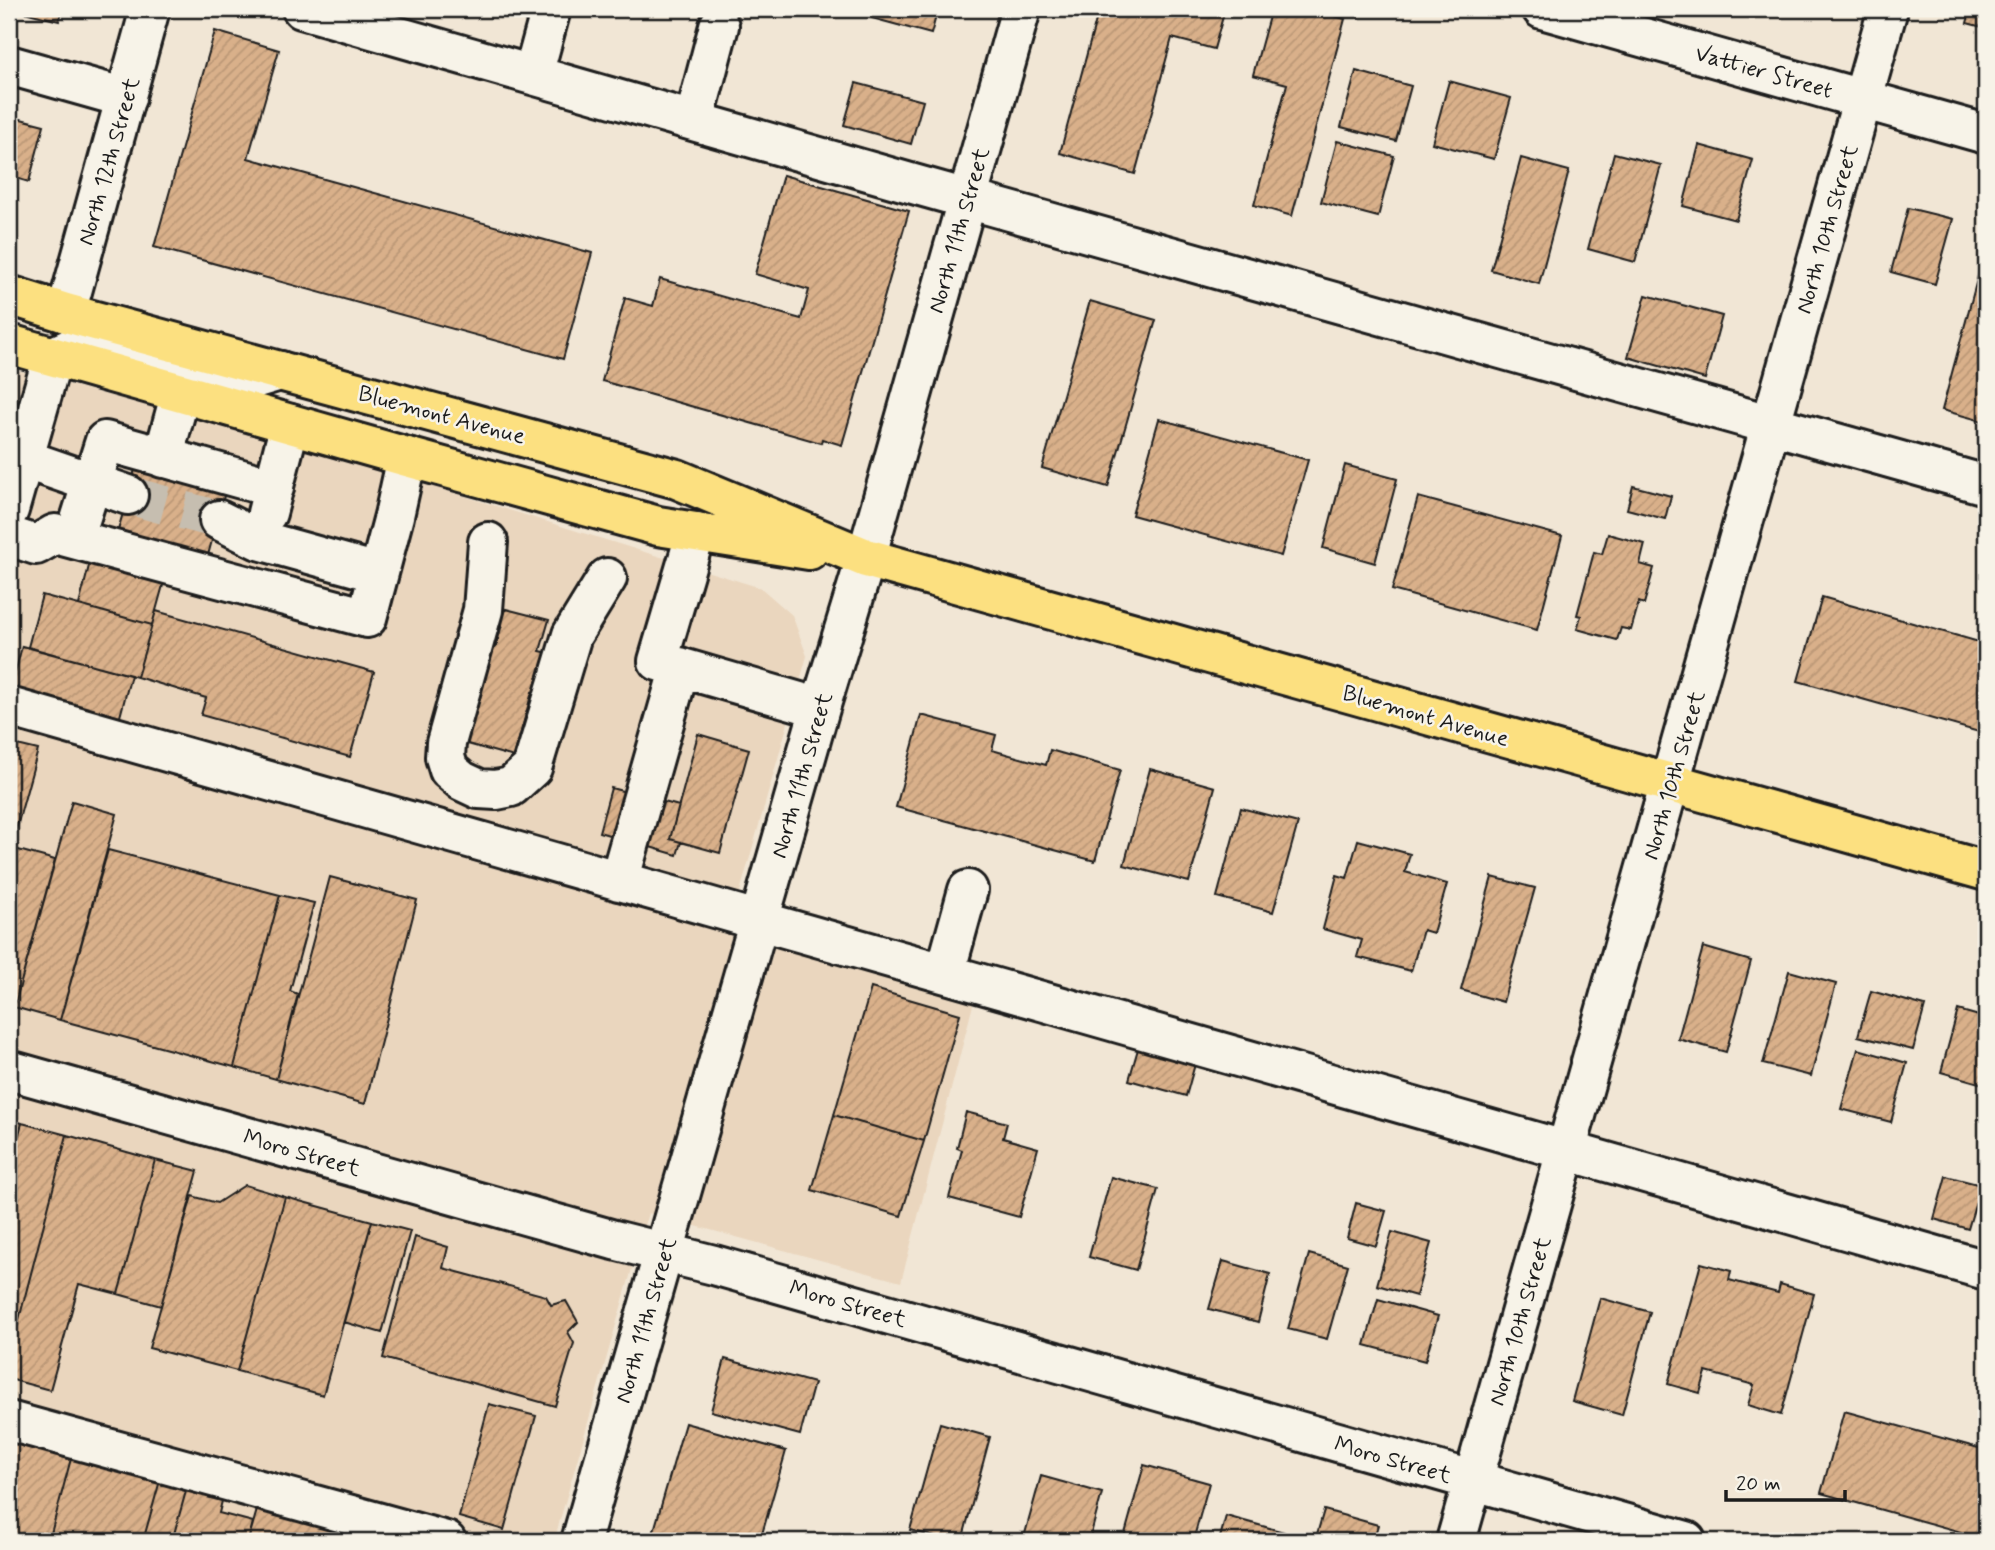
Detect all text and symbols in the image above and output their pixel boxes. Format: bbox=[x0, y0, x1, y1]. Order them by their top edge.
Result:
street label: Vattier Street bbox=[1691, 39, 1836, 107]
street label: North 12th Street bbox=[72, 74, 148, 249]
street label: North 10th Street bbox=[1789, 141, 1867, 318]
street label: North 11th Street bbox=[922, 144, 998, 317]
street label: Bluemont Avenue bbox=[355, 379, 528, 453]
street label: Bluemont Avenue bbox=[1339, 679, 1512, 755]
street label: North 10th Street bbox=[1636, 687, 1714, 864]
street label: North 11th Street bbox=[765, 689, 841, 862]
street label: Moro Street bbox=[239, 1123, 364, 1185]
street label: North 10th Street bbox=[1482, 1233, 1560, 1410]
street label: North 11th Street bbox=[609, 1234, 685, 1407]
street label: Moro Street bbox=[785, 1274, 910, 1336]
street label: Moro Street bbox=[1330, 1430, 1455, 1492]
scale bar bbox=[1726, 1459, 1844, 1503]
text: 20 m bbox=[1736, 1470, 1781, 1498]

